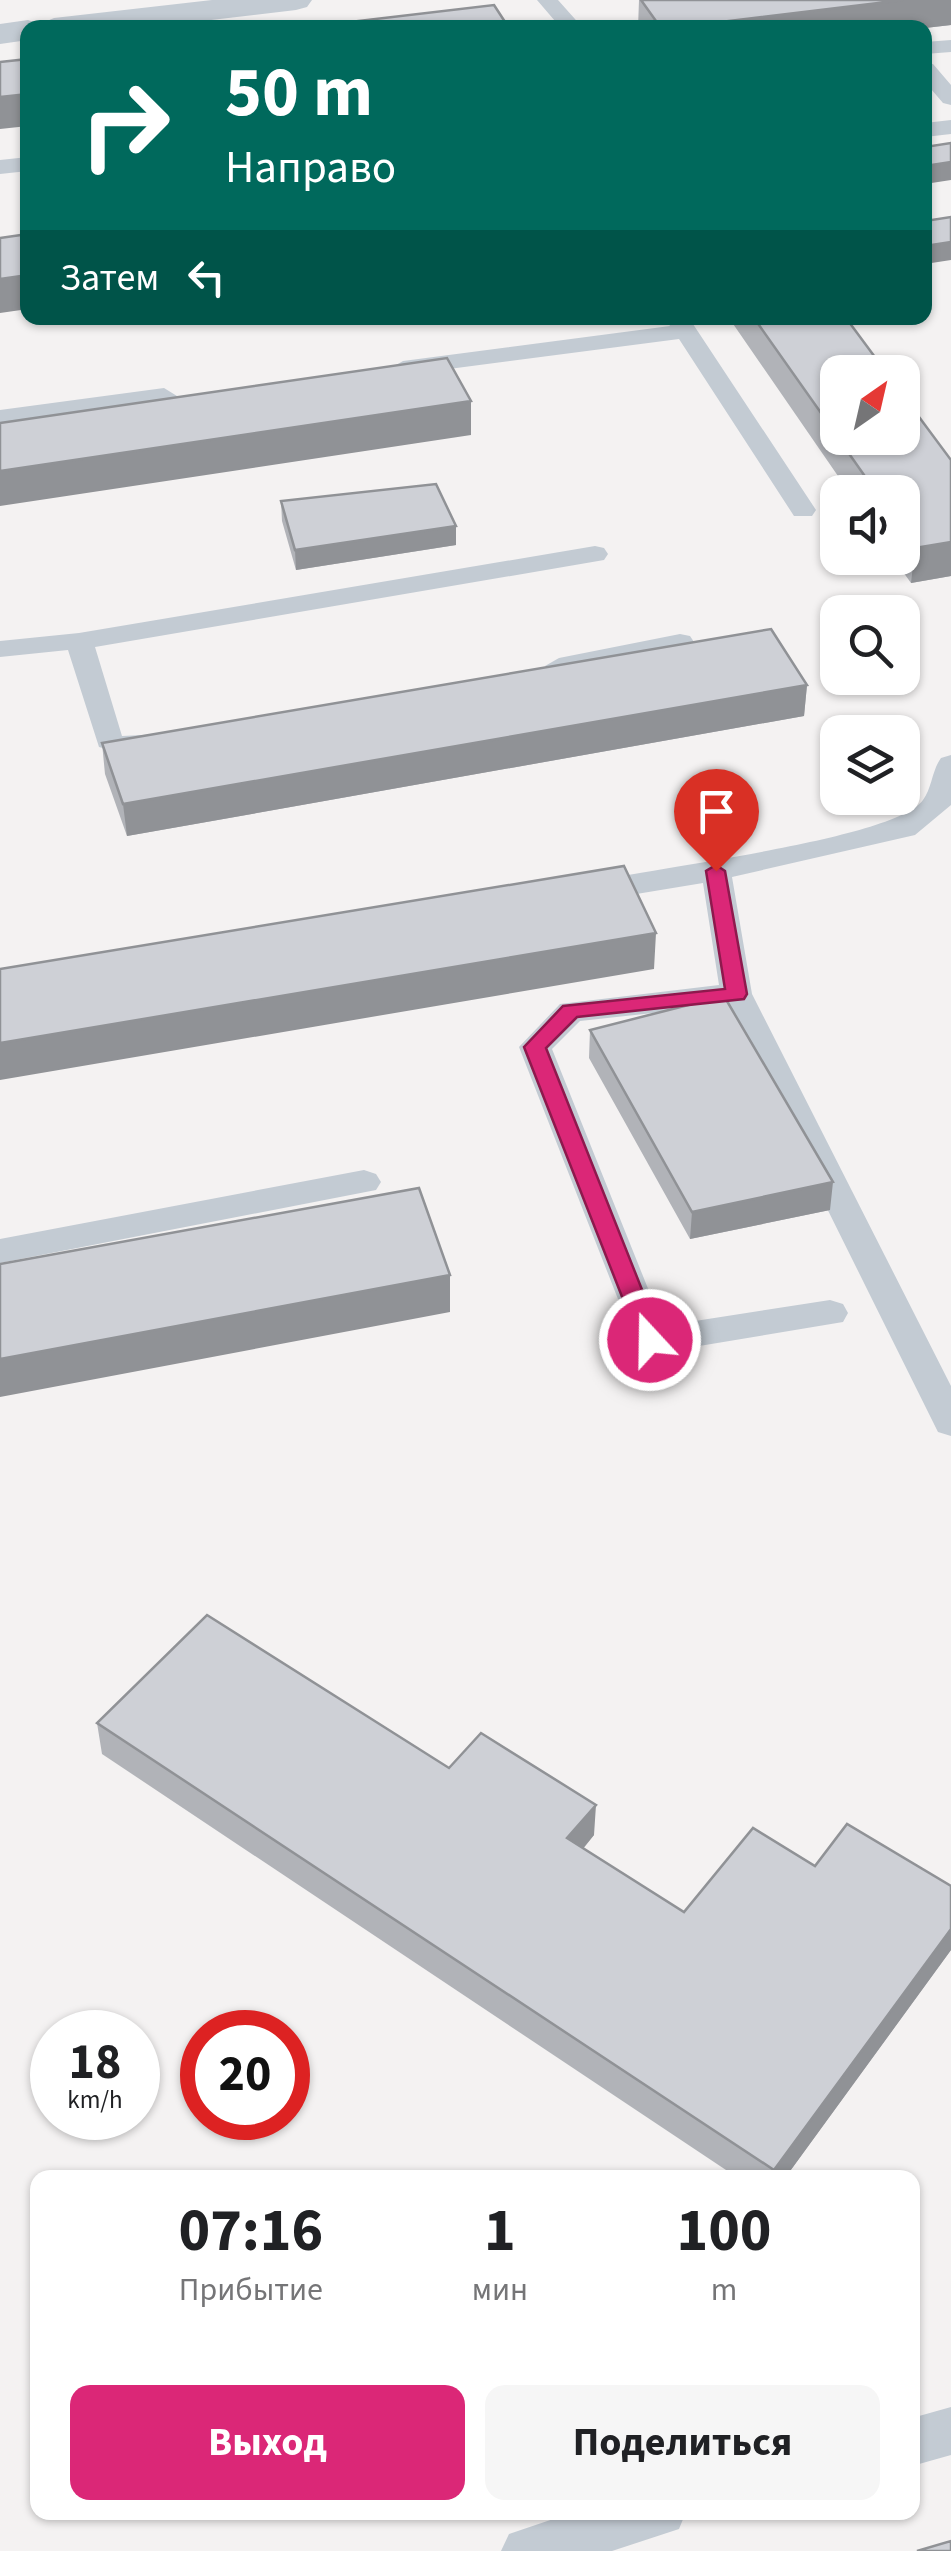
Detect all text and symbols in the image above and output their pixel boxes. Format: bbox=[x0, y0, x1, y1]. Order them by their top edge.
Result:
text: 50 m bbox=[225, 43, 373, 143]
icon: right bbox=[60, 60, 190, 190]
text: Направо bbox=[225, 136, 396, 200]
icon: left bbox=[179, 250, 234, 305]
text: Затем bbox=[60, 251, 159, 305]
north arrow bbox=[820, 355, 920, 455]
map controls bbox=[820, 355, 920, 815]
button: sound bbox=[820, 475, 920, 575]
button: search bbox=[820, 595, 920, 695]
button: layers bbox=[820, 715, 920, 815]
pin bbox=[674, 769, 759, 872]
icon: arrive bbox=[689, 784, 744, 839]
position arrow bbox=[598, 1288, 702, 1392]
speed limit sign: 20 bbox=[180, 2010, 310, 2140]
text: 18 bbox=[69, 2027, 121, 2098]
text: km/h bbox=[67, 2082, 123, 2118]
text: 07:16 bbox=[178, 2189, 323, 2274]
text: 1 bbox=[484, 2189, 516, 2274]
text: 100 bbox=[676, 2189, 772, 2274]
text: Прибытие bbox=[179, 2267, 323, 2313]
text: мин bbox=[472, 2267, 528, 2313]
text: m bbox=[711, 2267, 737, 2313]
button: Выход bbox=[70, 2385, 465, 2500]
button: Поделиться bbox=[485, 2385, 880, 2500]

